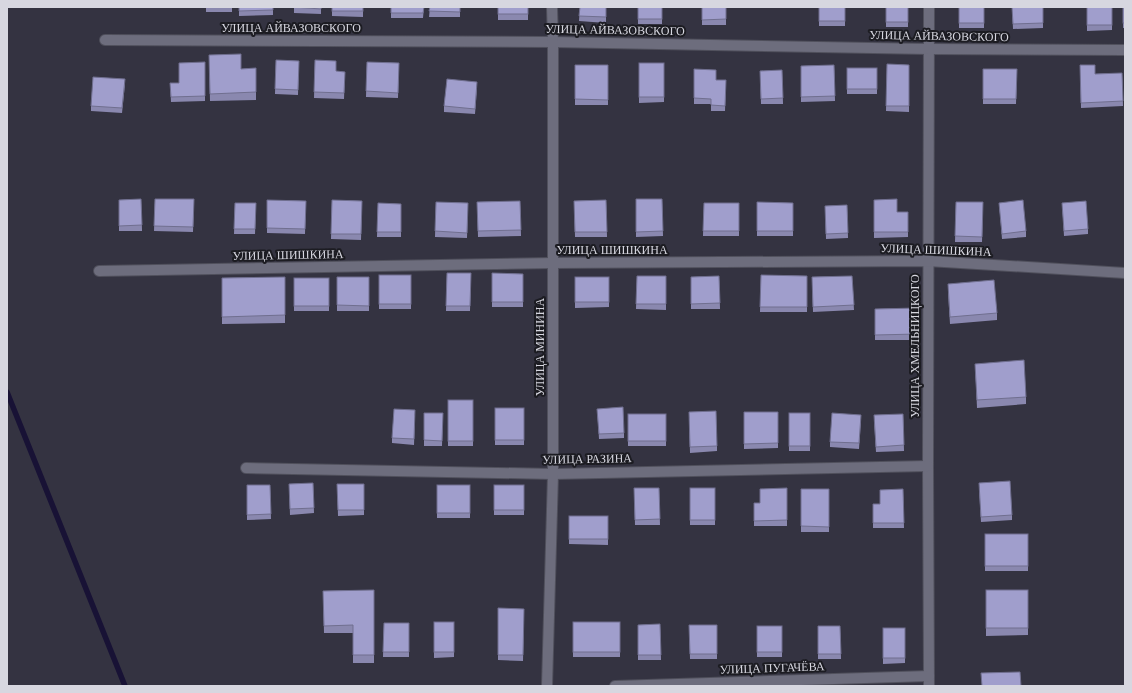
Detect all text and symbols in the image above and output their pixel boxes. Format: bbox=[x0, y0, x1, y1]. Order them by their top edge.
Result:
street label: УЛИЦА АЙВАЗОВСКОГО bbox=[221, 21, 361, 35]
street label: УЛИЦА АЙВАЗОВСКОГО bbox=[545, 22, 685, 38]
street label: УЛИЦА АЙВАЗОВСКОГО bbox=[869, 28, 1009, 44]
street label: УЛИЦА ШИШКИНА bbox=[880, 241, 992, 259]
street label: УЛИЦА ШИШКИНА bbox=[556, 243, 668, 257]
street label: УЛИЦА ШИШКИНА bbox=[232, 247, 344, 263]
street label: УЛИЦА ХМЕЛЬНИЦКОГО bbox=[908, 274, 922, 418]
street label: УЛИЦА МИНИНА bbox=[533, 298, 547, 396]
street label: УЛИЦА РАЗИНА bbox=[542, 451, 632, 467]
street label: УЛИЦА ПУГАЧЁВА bbox=[719, 659, 825, 677]

